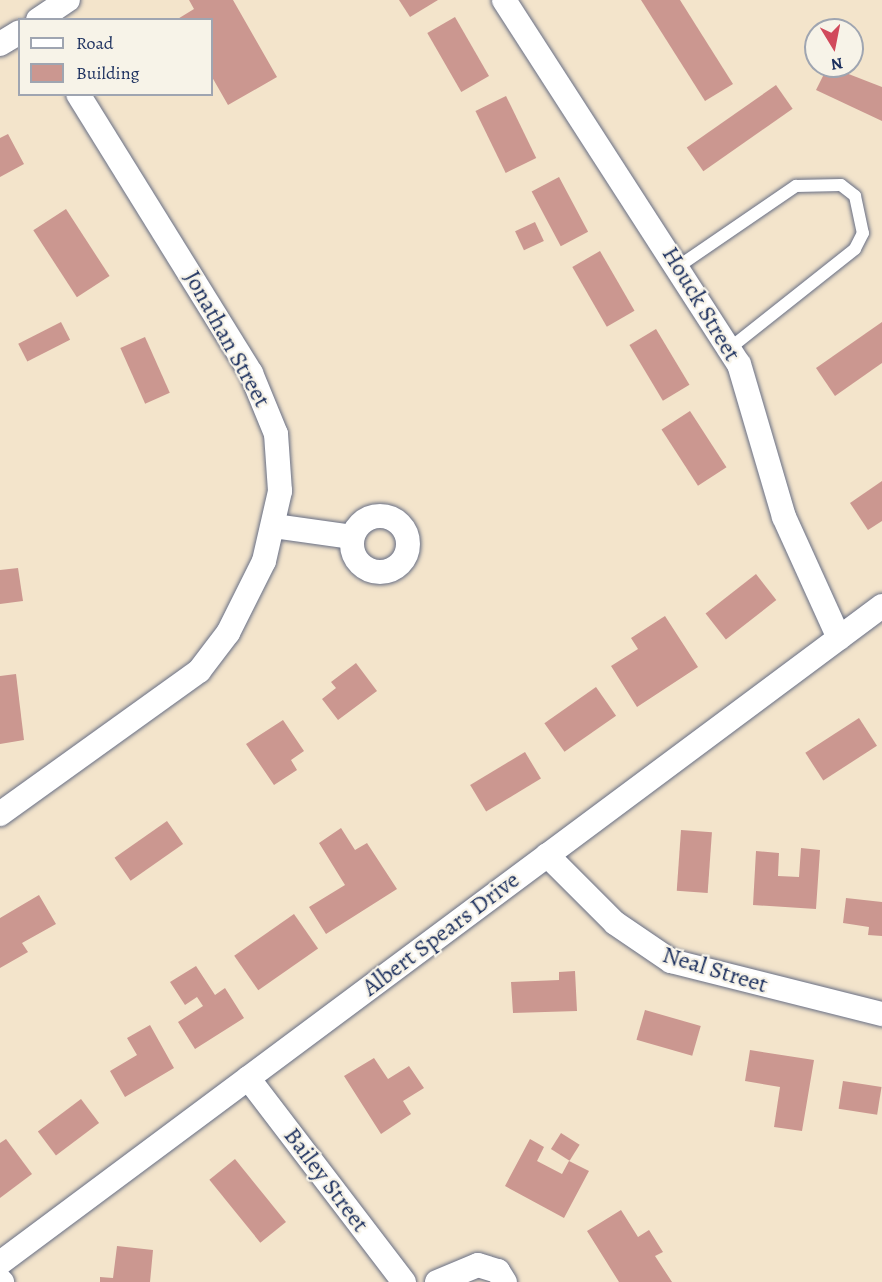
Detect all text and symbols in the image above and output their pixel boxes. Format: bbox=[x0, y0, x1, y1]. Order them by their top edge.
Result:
legend bbox=[18, 18, 213, 96]
north arrow bbox=[804, 18, 864, 78]
text: Road bbox=[76, 31, 113, 55]
text: N bbox=[829, 52, 844, 76]
text: Building bbox=[76, 61, 140, 85]
street label: Houck Street bbox=[656, 242, 746, 366]
street label: Jonathan Street bbox=[178, 266, 276, 412]
street label: Albert Spears Drive bbox=[357, 866, 525, 1002]
street label: Neal Street bbox=[659, 940, 771, 1000]
street label: Bailey Street bbox=[277, 1122, 375, 1238]

